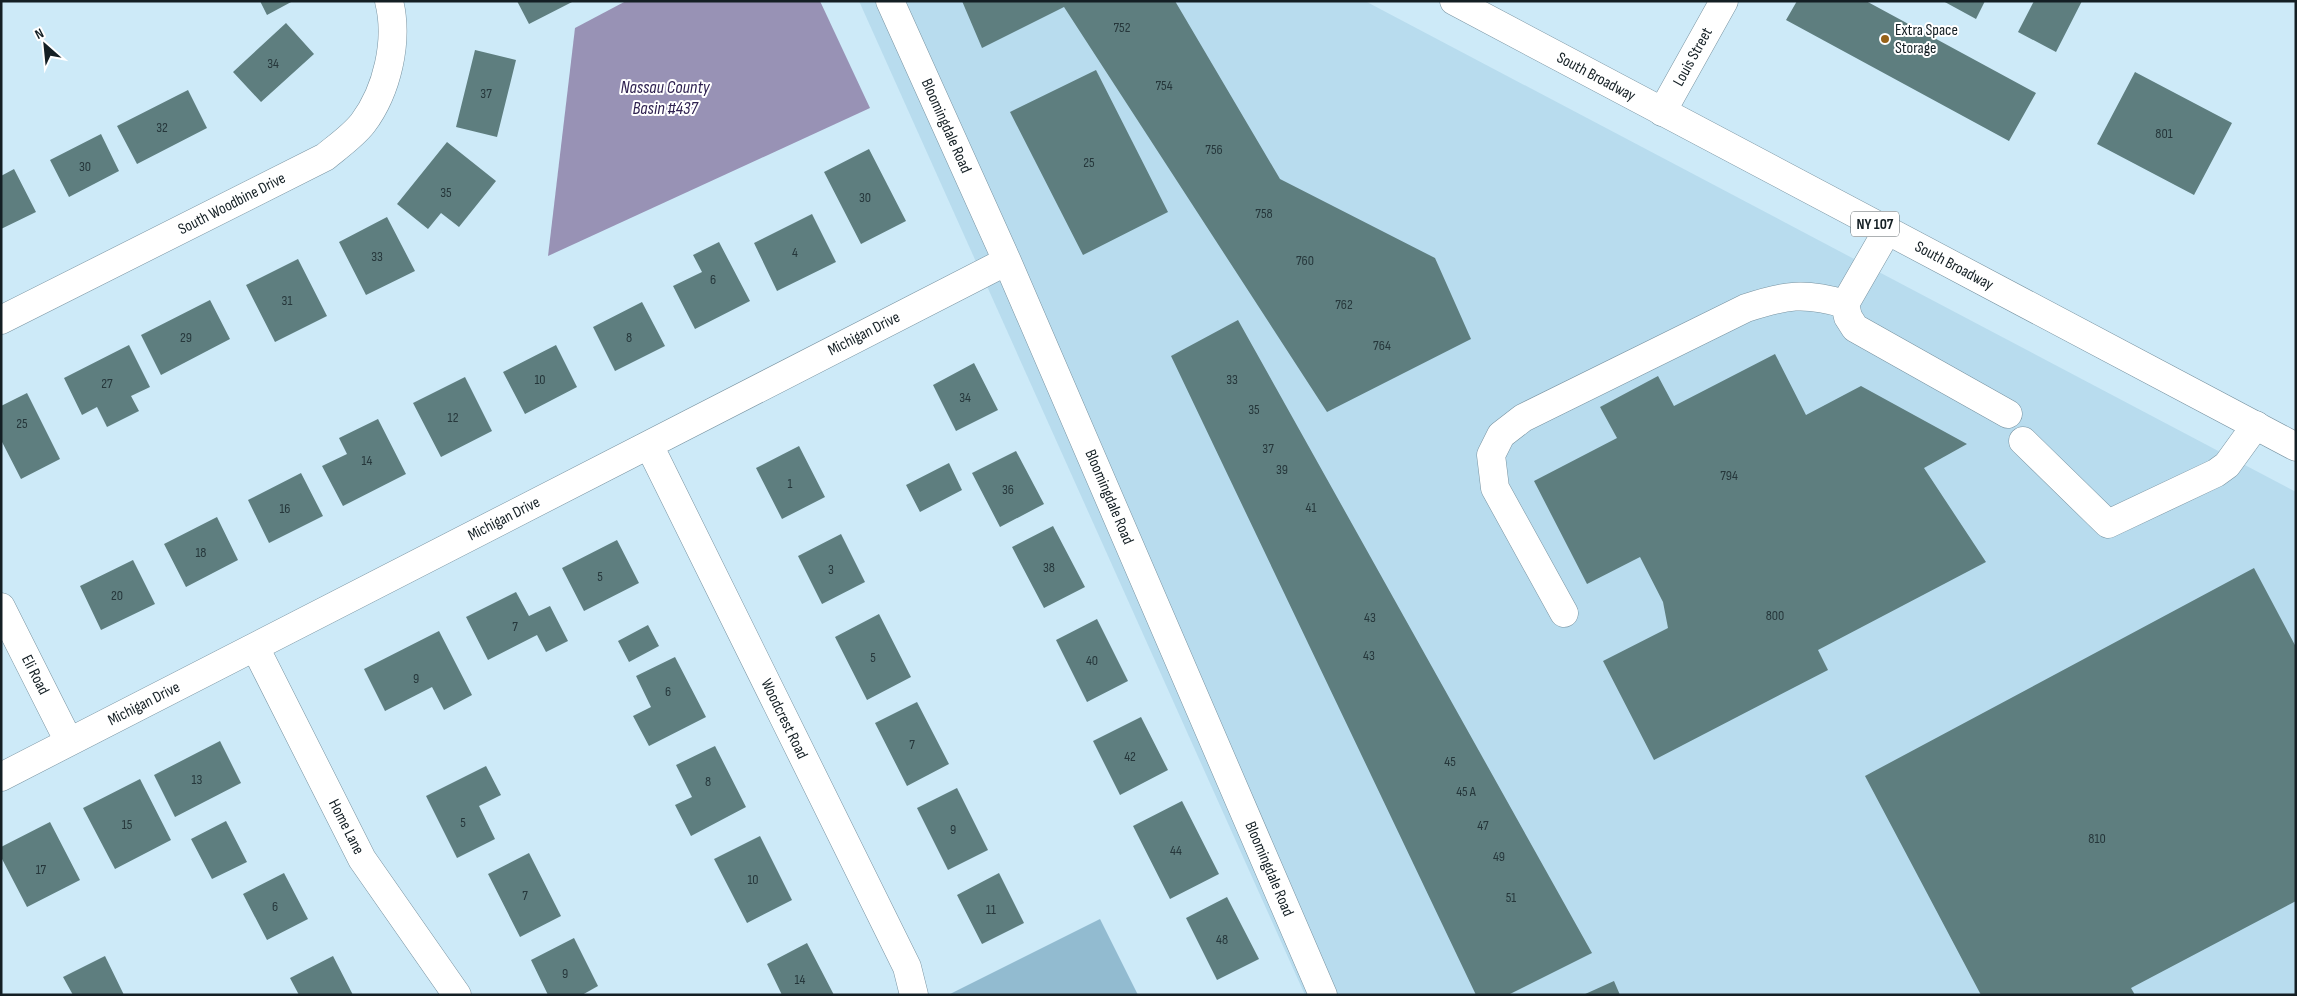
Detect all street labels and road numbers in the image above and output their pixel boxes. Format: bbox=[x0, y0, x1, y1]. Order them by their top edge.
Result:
street label: Louis Street bbox=[1669, 24, 1717, 90]
street label: South Broadway bbox=[1553, 48, 1639, 106]
street label: Bloomingdale Road bbox=[917, 76, 975, 176]
street label: South Woodbine Drive bbox=[175, 169, 289, 239]
road number: NY 107 bbox=[1851, 212, 1899, 236]
street label: South Broadway bbox=[1911, 237, 1997, 295]
street label: Michigan Drive bbox=[825, 308, 903, 360]
street label: Bloomingdale Road bbox=[1080, 447, 1138, 547]
street label: Michigan Drive bbox=[465, 493, 543, 545]
street label: Eli Road bbox=[17, 652, 53, 698]
street label: Woodcrest Road bbox=[756, 676, 812, 762]
street label: Michigan Drive bbox=[105, 678, 183, 730]
street label: Home Lane bbox=[324, 796, 368, 858]
street label: Bloomingdale Road bbox=[1240, 819, 1298, 919]

